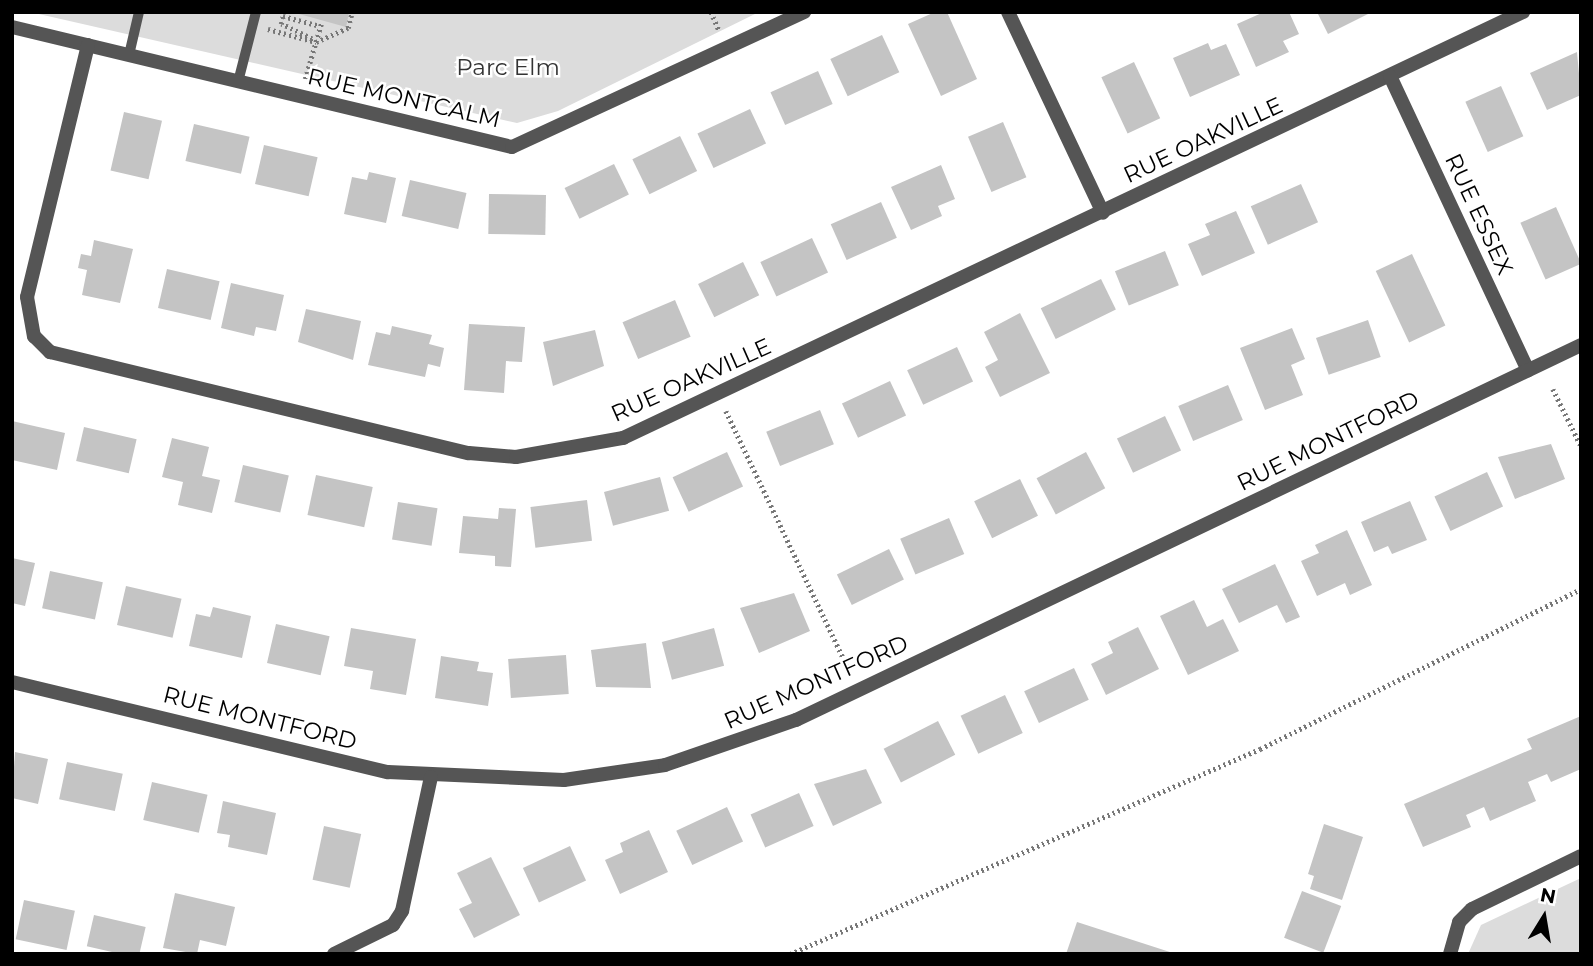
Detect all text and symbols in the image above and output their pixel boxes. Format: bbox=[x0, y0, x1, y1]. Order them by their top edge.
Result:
park label: Parc Elm bbox=[456, 53, 560, 81]
street label: RUE MONTCALM bbox=[305, 62, 503, 134]
street label: RUE OAKVILLE bbox=[1119, 91, 1287, 189]
street label: RUE ESSEX bbox=[1439, 149, 1519, 279]
street label: RUE OAKVILLE bbox=[607, 332, 775, 428]
street label: RUE MONTFORD bbox=[1233, 385, 1423, 497]
street label: RUE MONTFORD bbox=[720, 629, 912, 735]
street label: RUE MONTFORD bbox=[160, 681, 360, 755]
north arrow bbox=[1509, 882, 1579, 952]
text: N bbox=[1538, 883, 1558, 909]

